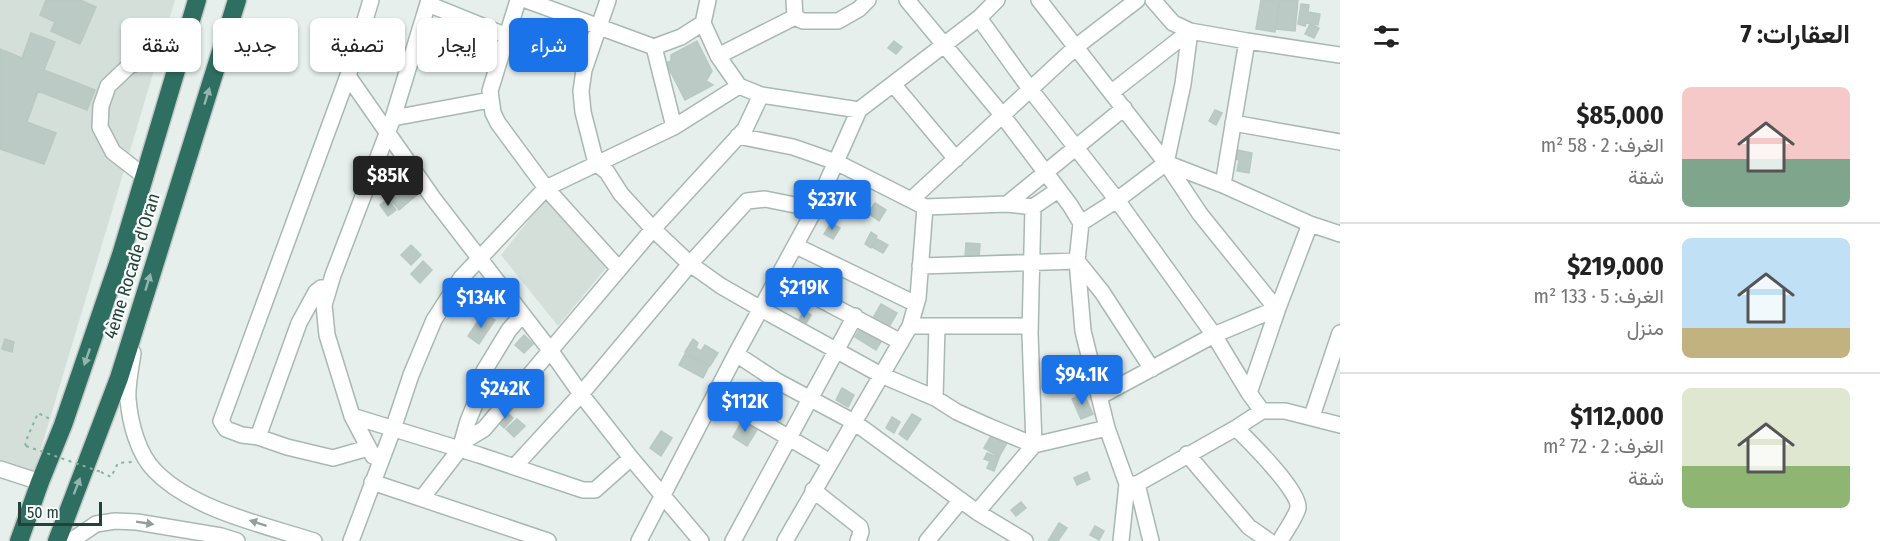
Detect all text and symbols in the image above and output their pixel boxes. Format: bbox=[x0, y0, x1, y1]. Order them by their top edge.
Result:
chip: شقة bbox=[121, 18, 201, 72]
chip: جديد bbox=[213, 18, 298, 72]
chip: تصفية bbox=[310, 18, 405, 72]
chip: إيجار bbox=[417, 18, 497, 72]
chip: شراء bbox=[509, 18, 588, 72]
text: العقارات: 7 bbox=[1740, 19, 1850, 50]
icon: filters bbox=[1370, 20, 1403, 53]
one-way arrow bbox=[202, 87, 212, 105]
text: $85,000 bbox=[1576, 100, 1664, 131]
icon: home bbox=[1730, 111, 1802, 183]
text: الغرف: 2 · 58 m² bbox=[1541, 133, 1664, 157]
pin: $85K bbox=[352, 156, 424, 207]
text: $85K bbox=[367, 163, 409, 187]
text: شقة bbox=[1628, 165, 1664, 189]
pin: $237K bbox=[790, 180, 874, 231]
text: $237K bbox=[808, 187, 856, 211]
street label: 4ème Rocade d'Oran bbox=[99, 190, 165, 342]
text: $219,000 bbox=[1567, 251, 1664, 282]
icon: home bbox=[1730, 262, 1802, 334]
pin: $219K bbox=[762, 268, 846, 319]
one-way arrow bbox=[144, 273, 154, 291]
text: $219K bbox=[779, 275, 829, 299]
pin: $134K bbox=[439, 278, 523, 329]
text: الغرف: 5 · 133 m² bbox=[1534, 284, 1664, 308]
text: $134K bbox=[456, 285, 506, 309]
text: منزل bbox=[1627, 316, 1664, 340]
one-way arrow bbox=[81, 348, 91, 366]
pin: $94.1K bbox=[1033, 355, 1131, 406]
text: $94.1K bbox=[1056, 362, 1108, 386]
pin: $242K bbox=[463, 369, 547, 420]
text: $242K bbox=[480, 376, 530, 400]
pin: $112K bbox=[703, 382, 787, 433]
text: $112K bbox=[722, 389, 768, 413]
text: $112,000 bbox=[1570, 401, 1664, 432]
icon: home bbox=[1730, 412, 1802, 484]
text: الغرف: 2 · 72 m² bbox=[1543, 434, 1664, 458]
text: شقة bbox=[1628, 466, 1664, 490]
one-way arrow bbox=[73, 477, 83, 495]
scale bar bbox=[18, 499, 102, 526]
text: 50 m bbox=[27, 503, 59, 522]
one-way arrow bbox=[249, 518, 267, 527]
one-way arrow bbox=[136, 519, 155, 528]

